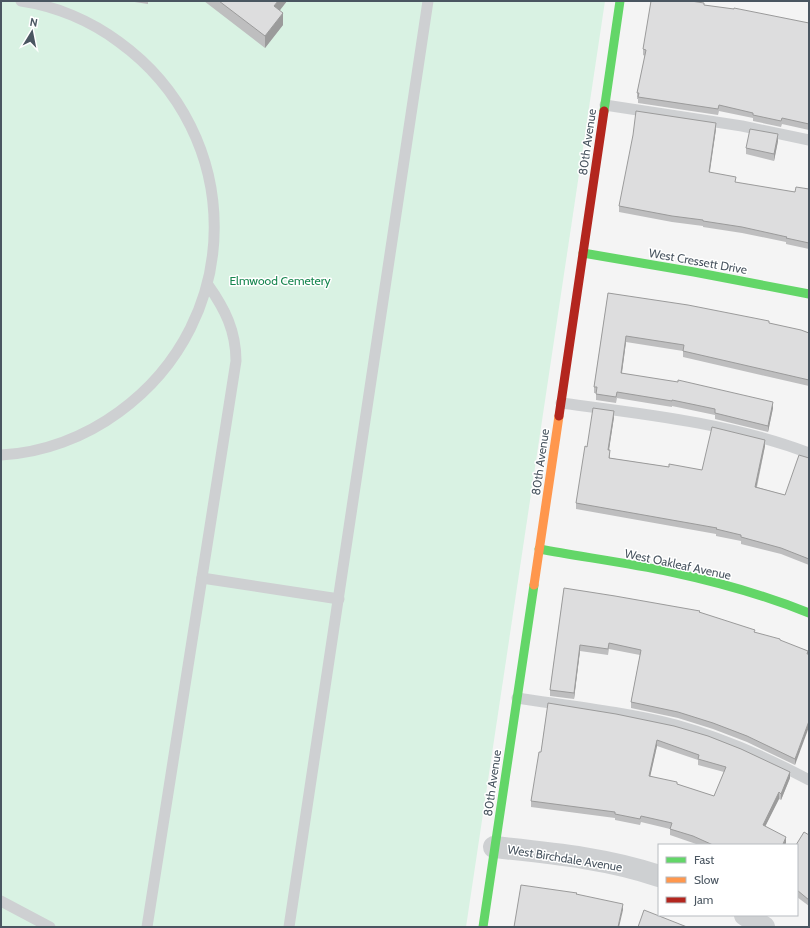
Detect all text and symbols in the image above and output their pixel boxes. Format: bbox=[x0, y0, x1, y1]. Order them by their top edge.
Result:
north arrow bbox=[12, 12, 52, 52]
text: N bbox=[29, 15, 39, 30]
street label: 80th Avenue bbox=[575, 108, 599, 176]
street label: West Cressett Drive bbox=[648, 245, 748, 277]
park label: Elmwood Cemetery bbox=[229, 273, 331, 288]
street label: 80th Avenue bbox=[528, 428, 552, 496]
street label: West Oakleaf Avenue bbox=[623, 545, 733, 583]
street label: 80th Avenue bbox=[480, 749, 504, 817]
street label: West Birchdale Avenue bbox=[507, 842, 623, 874]
legend bbox=[658, 844, 798, 916]
text: Fast bbox=[694, 852, 714, 867]
text: Slow bbox=[694, 872, 719, 887]
text: Jam bbox=[693, 892, 713, 907]

